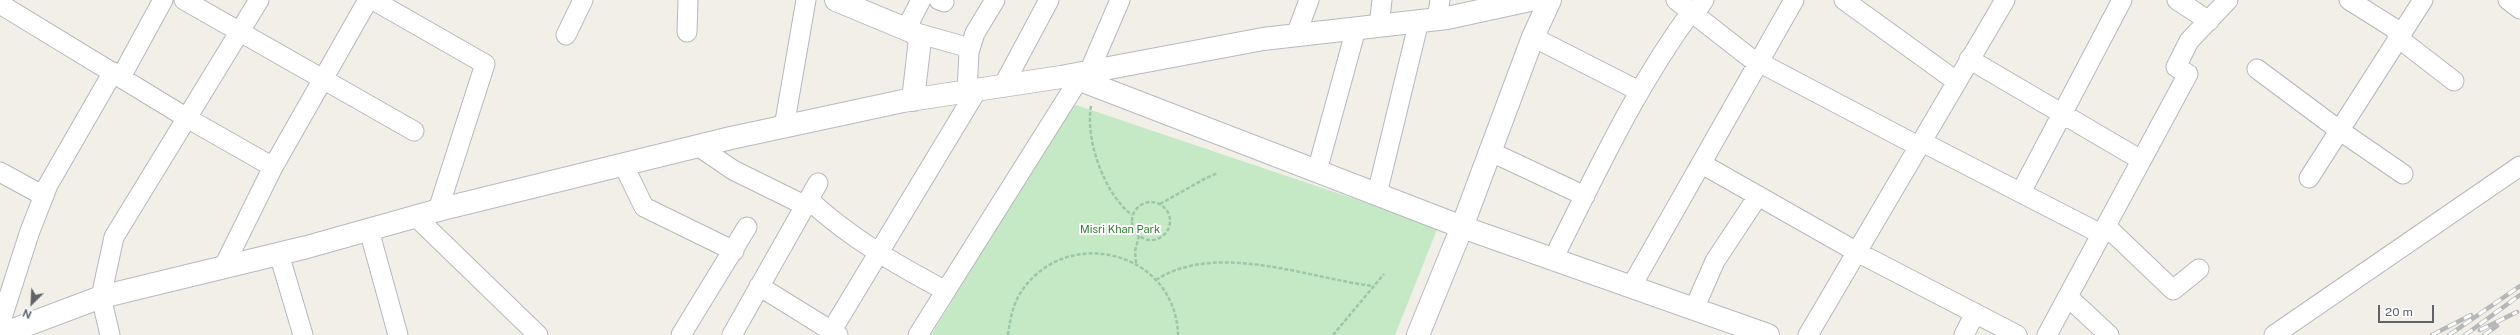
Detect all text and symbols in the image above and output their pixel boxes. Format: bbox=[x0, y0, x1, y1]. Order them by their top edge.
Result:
park label: Misri Khan Park bbox=[1080, 223, 1160, 237]
north arrow bbox=[12, 283, 52, 323]
scale bar bbox=[2380, 297, 2436, 323]
text: 20 m bbox=[2385, 305, 2413, 319]
text: N bbox=[21, 307, 33, 321]

